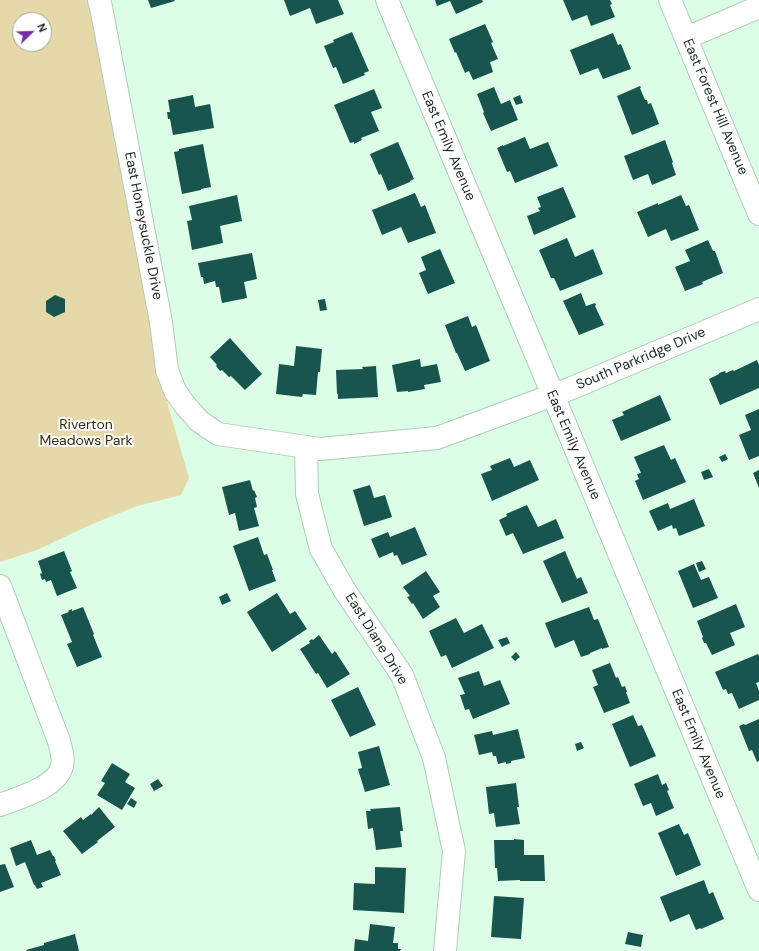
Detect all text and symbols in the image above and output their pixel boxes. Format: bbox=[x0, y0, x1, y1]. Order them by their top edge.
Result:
north arrow bbox=[12, 12, 52, 52]
text: N bbox=[34, 21, 50, 34]
street label: East Forest Hill Avenue bbox=[679, 36, 751, 178]
street label: East Emily Avenue bbox=[417, 89, 479, 203]
street label: East Honeysuckle Drive bbox=[120, 151, 166, 301]
street label: South Parkridge Drive bbox=[574, 324, 708, 394]
street label: East Emily Avenue bbox=[542, 388, 604, 502]
park label: Riverton Meadows Park bbox=[39, 417, 133, 450]
street label: East Diane Drive bbox=[341, 590, 411, 688]
street label: East Emily Avenue bbox=[667, 687, 729, 801]

